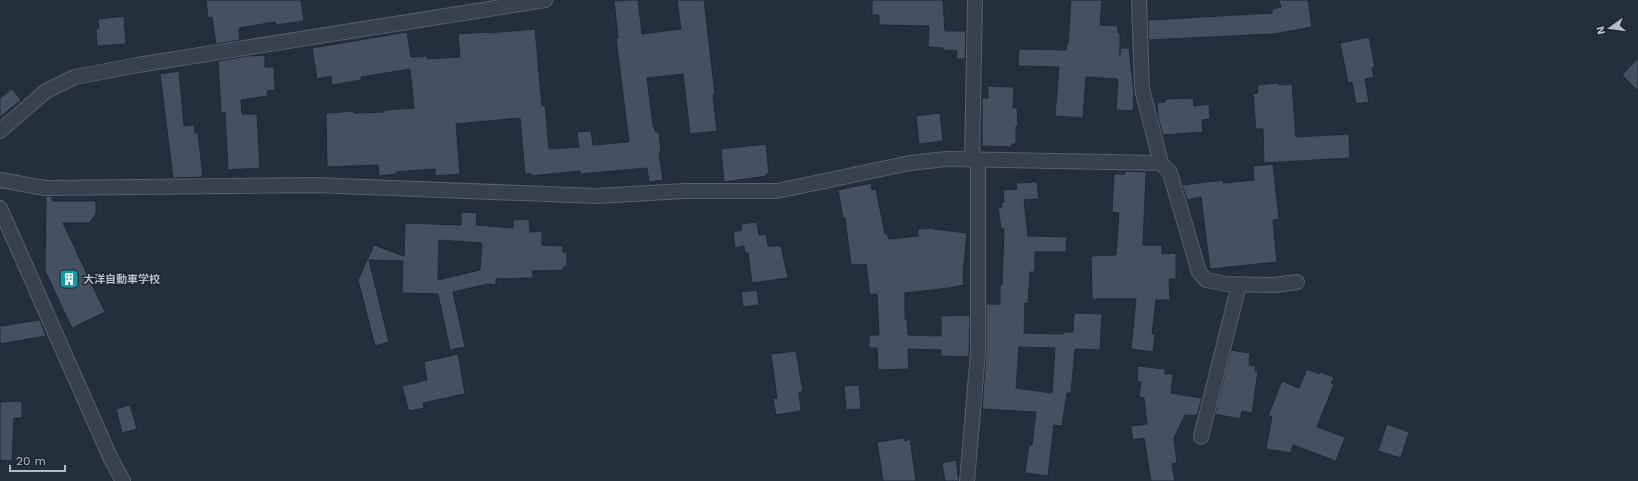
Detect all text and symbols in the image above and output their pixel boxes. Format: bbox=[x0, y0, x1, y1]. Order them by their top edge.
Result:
north arrow bbox=[1590, 8, 1630, 48]
text: N bbox=[1593, 25, 1608, 36]
building icon: 大洋自動車学校 bbox=[58, 268, 80, 290]
place label: 大洋自動車学校 bbox=[83, 273, 160, 286]
scale bar bbox=[10, 447, 65, 473]
text: 20 m bbox=[16, 454, 46, 468]

